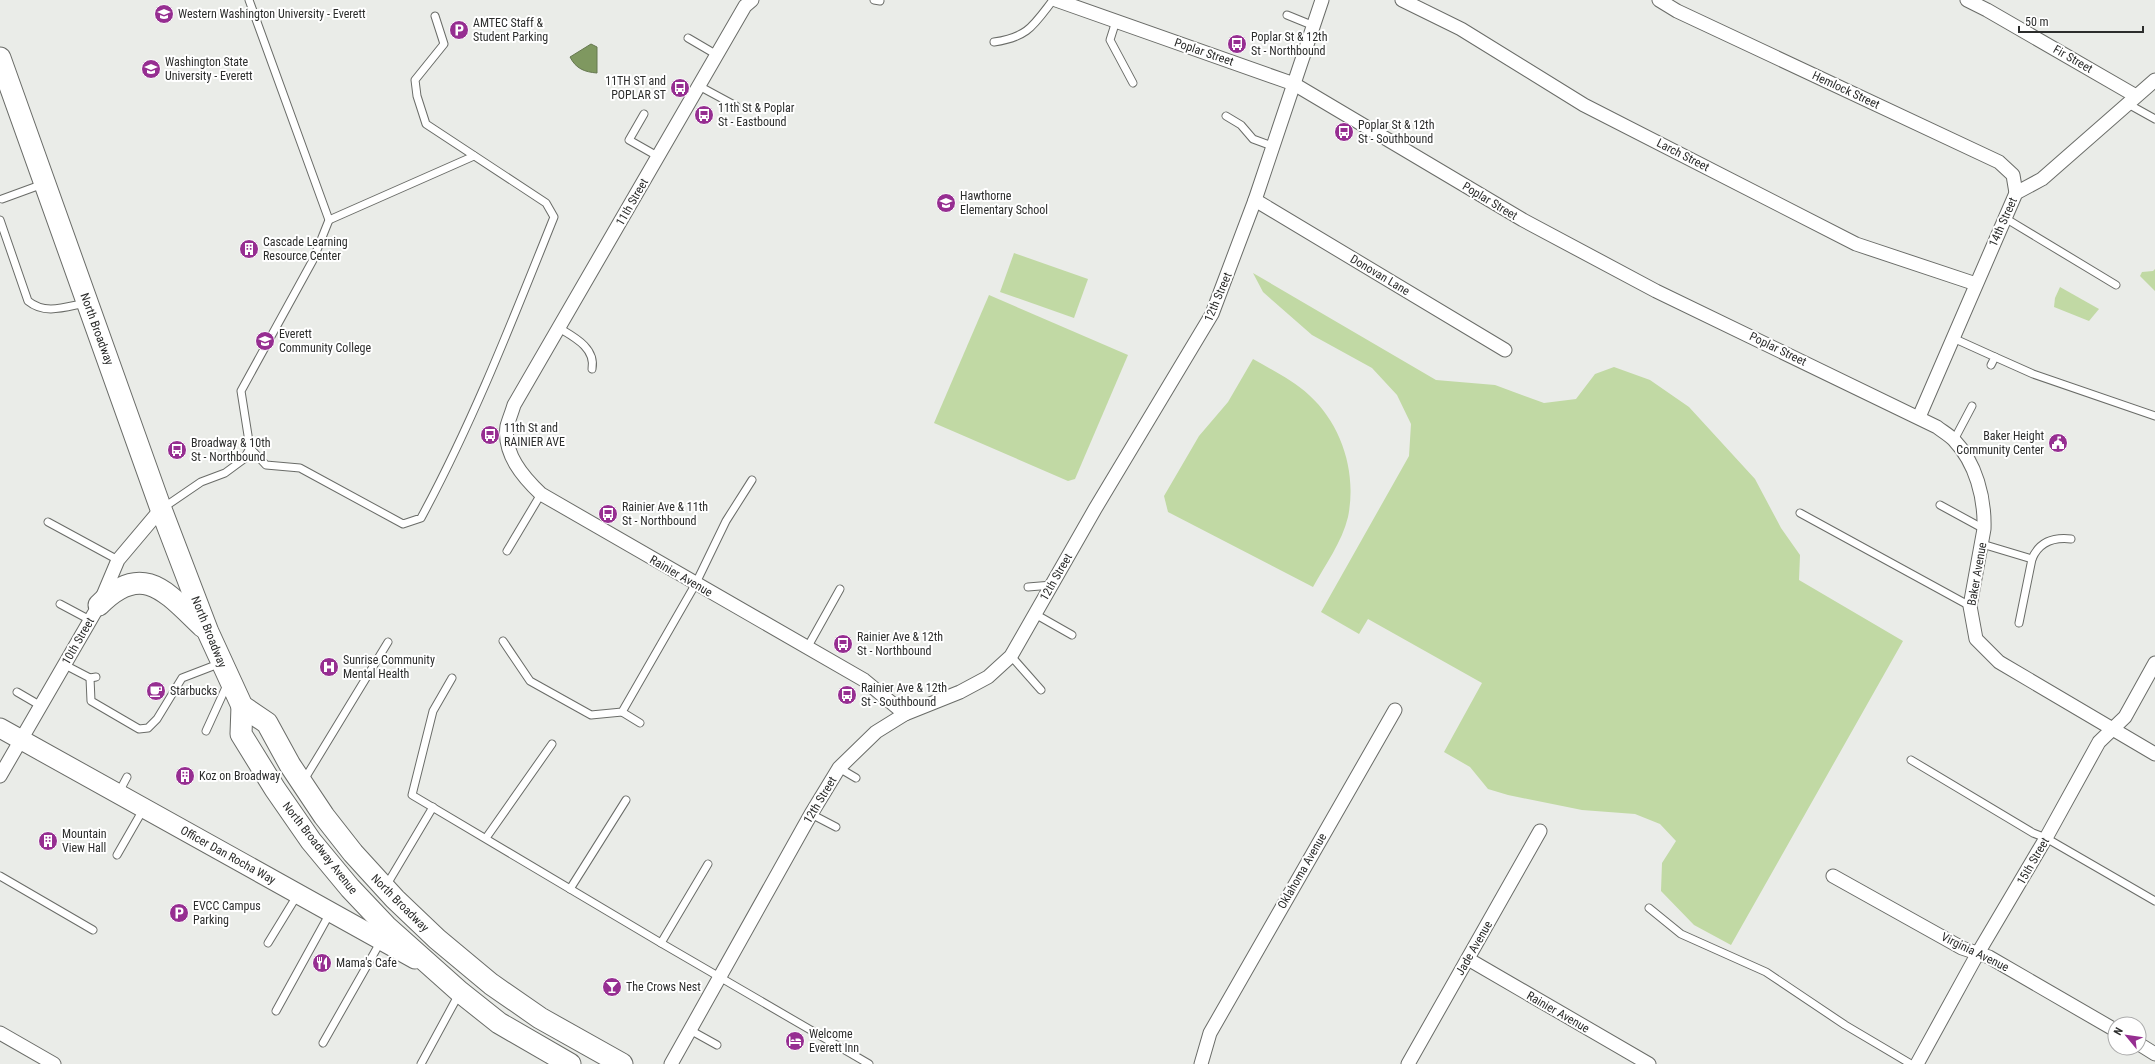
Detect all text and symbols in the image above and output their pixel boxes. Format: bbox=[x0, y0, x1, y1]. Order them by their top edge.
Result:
school or university icon: Western Washington University - Everett bbox=[153, 3, 175, 25]
place label: Western Washington University - Everett bbox=[178, 7, 366, 21]
scale bar bbox=[2019, 8, 2143, 34]
text: 50 m bbox=[2025, 15, 2049, 29]
place label: AMTEC Staff & Student Parking bbox=[473, 16, 548, 44]
parking icon: AMTEC Staff & Student Parking bbox=[448, 19, 470, 41]
place label: Poplar St & 12th St - Northbound bbox=[1251, 30, 1328, 58]
bus stop icon: Poplar St & 12th St - Northbound bbox=[1226, 33, 1248, 55]
street label: Poplar Street bbox=[1173, 35, 1236, 69]
street label: Fir Street bbox=[2051, 42, 2096, 76]
place label: Washington State University - Everett bbox=[165, 55, 253, 83]
school or university icon: Washington State University - Everett bbox=[140, 58, 162, 80]
street label: Hemlock Street bbox=[1810, 68, 1882, 112]
place label: 11TH ST and POPLAR ST bbox=[605, 74, 666, 102]
bus stop icon: 11TH ST and POPLAR ST bbox=[669, 77, 691, 99]
place label: 11th St & Poplar St - Eastbound bbox=[718, 101, 795, 129]
bus stop icon: 11th St & Poplar St - Eastbound bbox=[693, 104, 715, 126]
place label: Poplar St & 12th St - Southbound bbox=[1358, 118, 1435, 146]
bus stop icon: Poplar St & 12th St - Southbound bbox=[1333, 121, 1355, 143]
street label: Larch Street bbox=[1654, 136, 1712, 174]
street label: 11th Street bbox=[613, 176, 651, 228]
street label: Poplar Street bbox=[1460, 179, 1520, 223]
place label: Hawthorne Elementary School bbox=[960, 189, 1048, 217]
school or university icon: Hawthorne Elementary School bbox=[935, 192, 957, 214]
street label: 14th Street bbox=[1986, 195, 2020, 249]
place label: Cascade Learning Resource Center bbox=[263, 235, 348, 263]
building icon: Cascade Learning Resource Center bbox=[238, 238, 260, 260]
street label: Donovan Lane bbox=[1348, 252, 1413, 298]
street label: 12th Street bbox=[1201, 270, 1235, 324]
street label: North Broadway bbox=[77, 291, 117, 367]
place label: Everett Community College bbox=[279, 327, 371, 355]
street label: Poplar Street bbox=[1747, 329, 1809, 369]
school or university icon: Everett Community College bbox=[254, 330, 276, 352]
place label: 11th St and RAINIER AVE bbox=[504, 421, 565, 449]
bus stop icon: 11th St and RAINIER AVE bbox=[479, 424, 501, 446]
place label: Baker Height Community Center bbox=[1956, 429, 2044, 457]
public building icon: Baker Height Community Center bbox=[2047, 432, 2069, 454]
place label: Broadway & 10th St - Northbound bbox=[191, 436, 271, 464]
bus stop icon: Broadway & 10th St - Northbound bbox=[166, 439, 188, 461]
place label: Rainier Ave & 11th St - Northbound bbox=[622, 500, 708, 528]
bus stop icon: Rainier Ave & 11th St - Northbound bbox=[597, 503, 619, 525]
street label: Baker Avenue bbox=[1965, 541, 1990, 607]
street label: 12th Street bbox=[1037, 551, 1075, 603]
street label: Rainier Avenue bbox=[647, 552, 715, 600]
street label: North Broadway bbox=[188, 594, 230, 670]
street label: 10th Street bbox=[59, 615, 97, 667]
place label: Rainier Ave & 12th St - Northbound bbox=[857, 630, 943, 658]
bus stop icon: Rainier Ave & 12th St - Northbound bbox=[832, 633, 854, 655]
place label: Sunrise Community Mental Health bbox=[343, 653, 435, 681]
hospital icon: Sunrise Community Mental Health bbox=[318, 656, 340, 678]
cafe icon: Starbucks bbox=[145, 680, 167, 702]
place label: Rainier Ave & 12th St - Southbound bbox=[861, 681, 947, 709]
place label: Starbucks bbox=[170, 684, 217, 698]
bus stop icon: Rainier Ave & 12th St - Southbound bbox=[836, 684, 858, 706]
building icon: Koz on Broadway bbox=[174, 765, 196, 787]
place label: Koz on Broadway bbox=[199, 769, 280, 783]
street label: 12th Street bbox=[801, 774, 840, 826]
street label: North Broadway Avenue bbox=[280, 799, 361, 897]
street label: Officer Dan Rocha Way bbox=[178, 823, 278, 887]
place label: Mountain View Hall bbox=[62, 827, 107, 855]
building icon: Mountain View Hall bbox=[37, 830, 59, 852]
street label: Oklahoma Avenue bbox=[1275, 830, 1330, 911]
street label: 15th Street bbox=[2014, 835, 2052, 887]
street label: North Broadway bbox=[368, 871, 432, 935]
place label: EVCC Campus Parking bbox=[193, 899, 261, 927]
parking icon: EVCC Campus Parking bbox=[168, 902, 190, 924]
street label: Jade Avenue bbox=[1453, 918, 1495, 978]
street label: Virginia Avenue bbox=[1939, 930, 2011, 975]
restaurant icon: Mama's Cafe bbox=[311, 952, 333, 974]
place label: Mama's Cafe bbox=[336, 956, 397, 970]
bar icon: The Crows Nest bbox=[601, 976, 623, 998]
place label: The Crows Nest bbox=[626, 980, 701, 994]
street label: Rainier Avenue bbox=[1524, 988, 1592, 1036]
north arrow bbox=[2107, 1016, 2147, 1056]
text: N bbox=[2111, 1025, 2126, 1037]
place label: Welcome Everett Inn bbox=[809, 1027, 859, 1055]
hotel icon: Welcome Everett Inn bbox=[784, 1030, 806, 1052]

